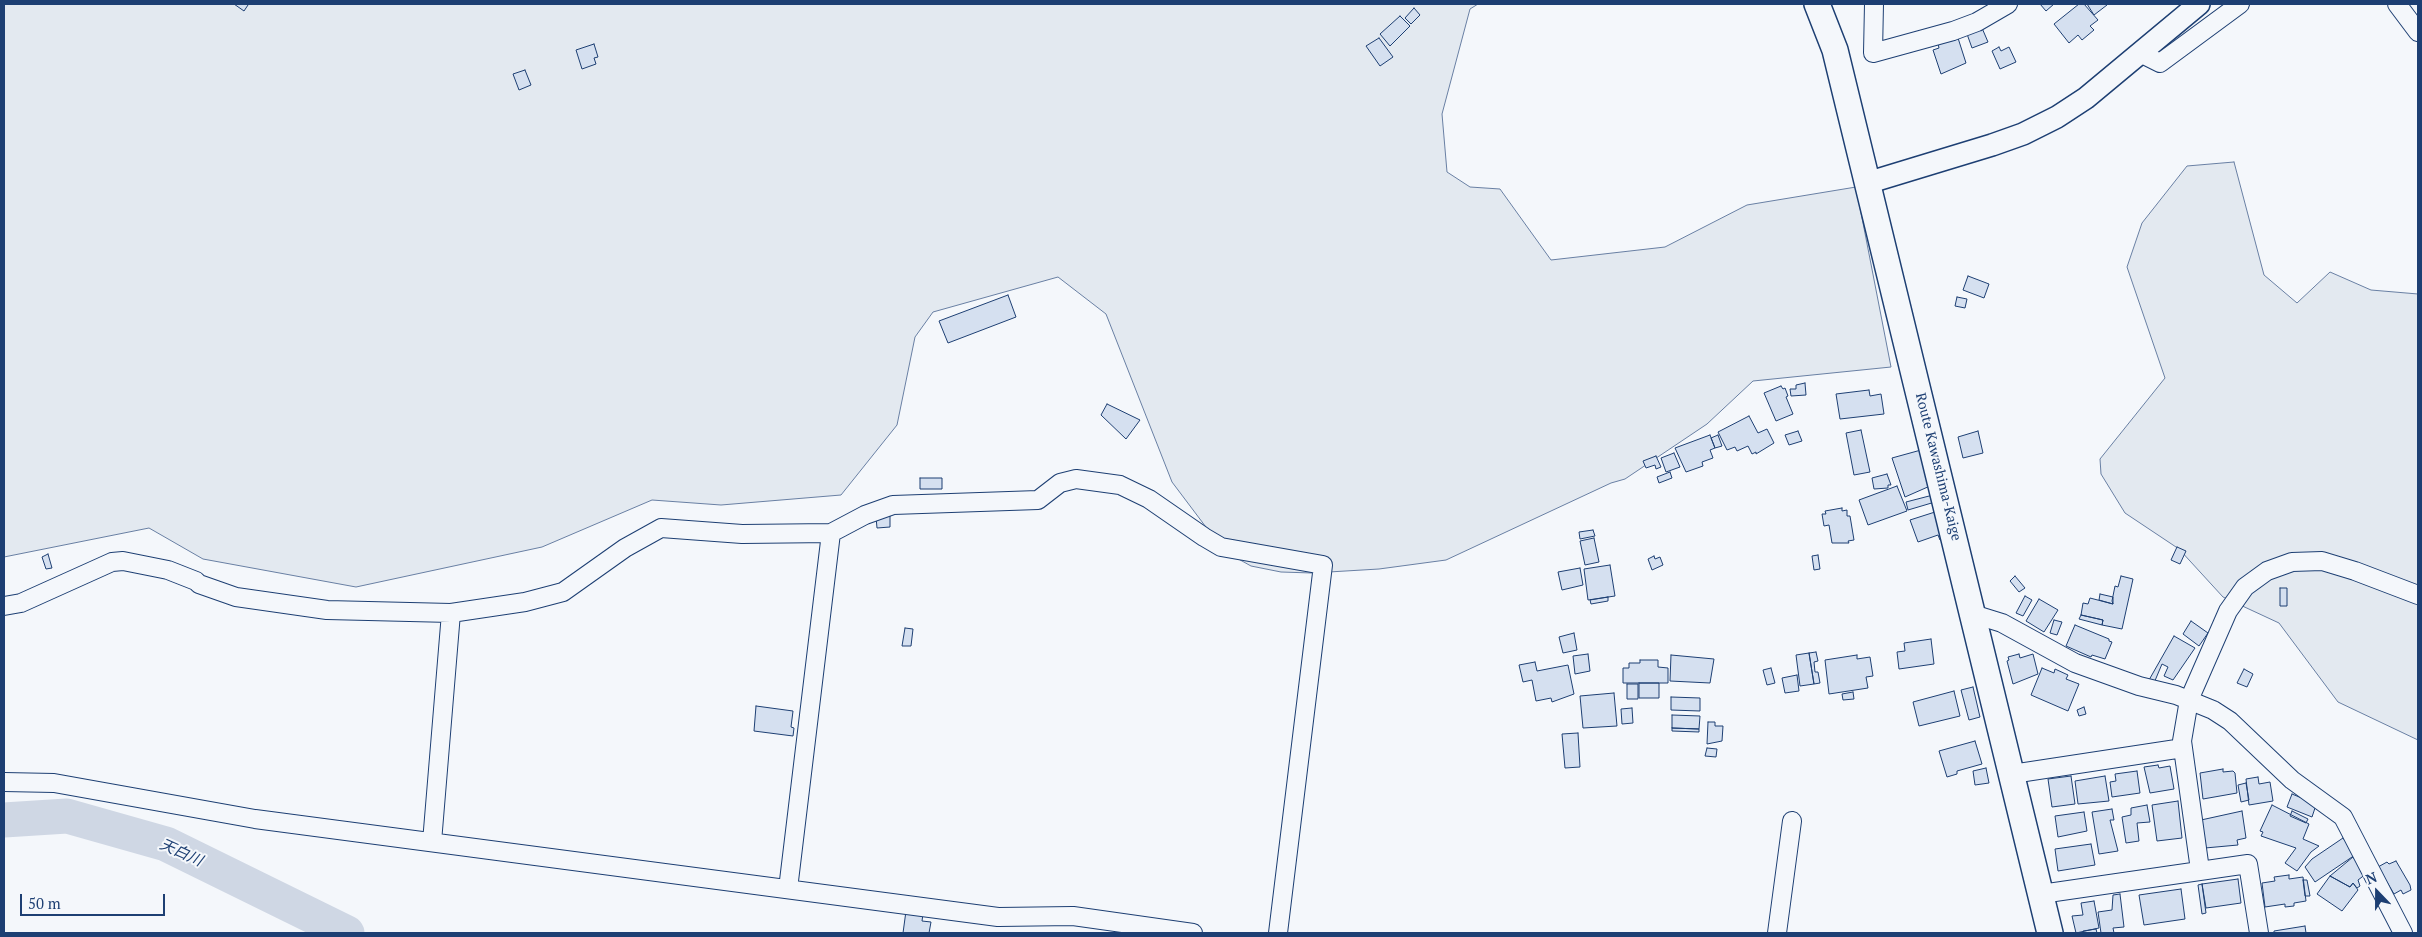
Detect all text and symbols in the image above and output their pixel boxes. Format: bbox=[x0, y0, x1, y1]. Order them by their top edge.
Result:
street label: Route Kawashima-Kaige bbox=[1911, 391, 1965, 543]
water label: 天白川 bbox=[157, 836, 205, 870]
north arrow bbox=[2352, 867, 2402, 917]
text: N bbox=[2363, 867, 2380, 888]
scale bar bbox=[22, 884, 168, 916]
text: 50 m bbox=[28, 893, 61, 913]

